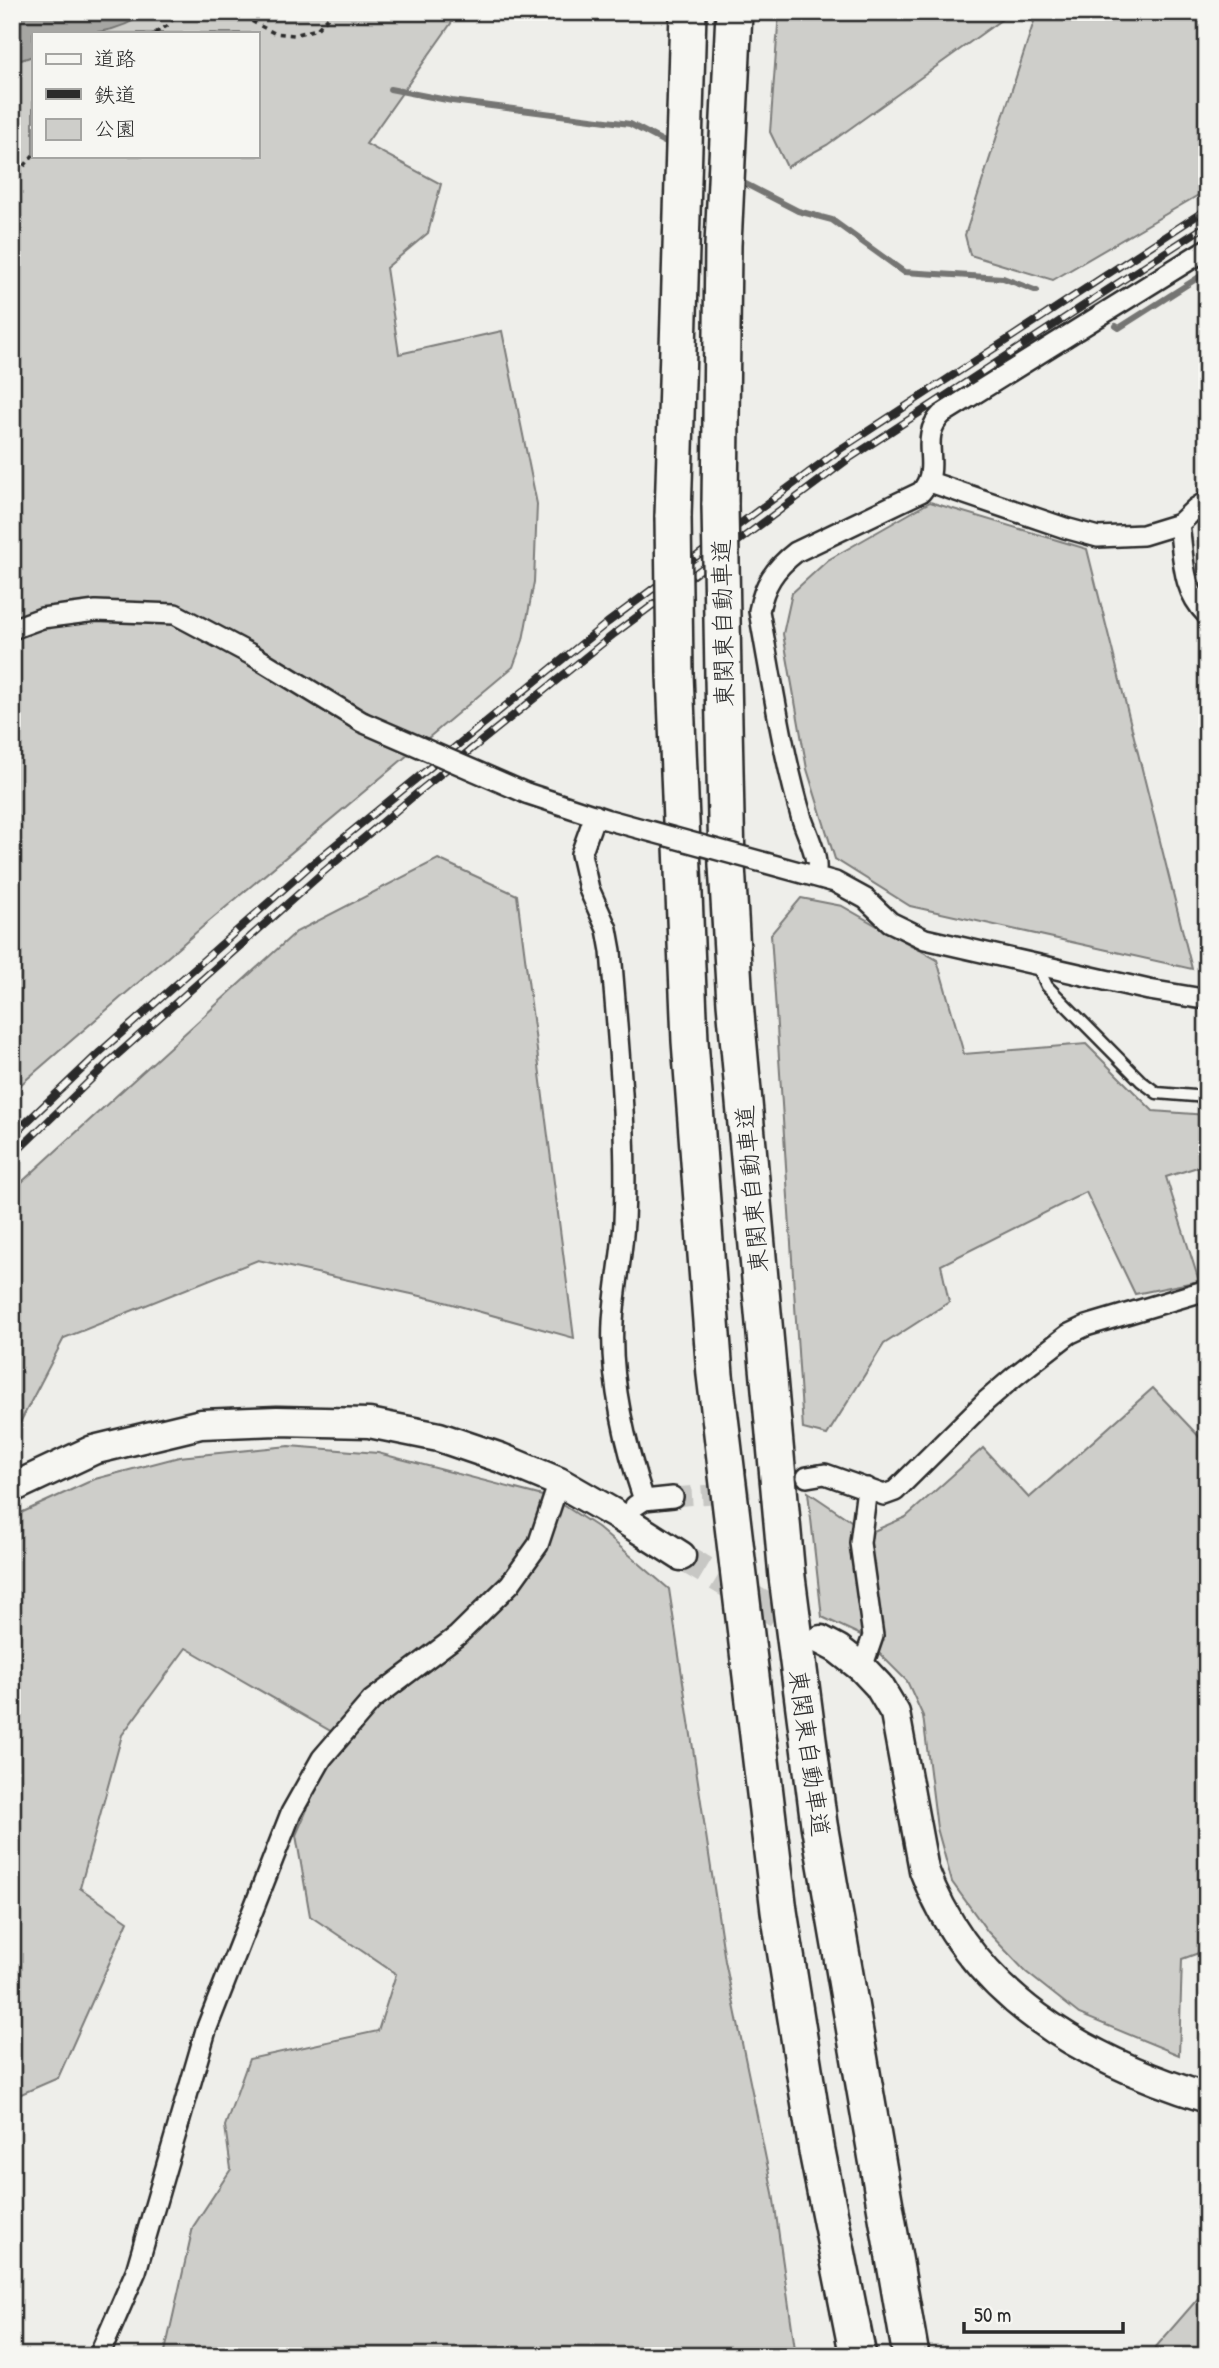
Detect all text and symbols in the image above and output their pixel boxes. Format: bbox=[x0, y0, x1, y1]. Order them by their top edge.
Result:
legend bbox=[32, 32, 259, 158]
text: 道路 bbox=[94, 44, 136, 73]
text: 鉄道 bbox=[94, 80, 136, 109]
text: 公園 bbox=[94, 114, 136, 143]
street label: 東関東自動車道 bbox=[705, 539, 739, 707]
street label: 東関東自動車道 bbox=[728, 1104, 774, 1274]
street label: 東関東自動車道 bbox=[782, 1668, 838, 1838]
scale bar bbox=[964, 2291, 1123, 2335]
text: 50 m bbox=[974, 2300, 1011, 2329]

